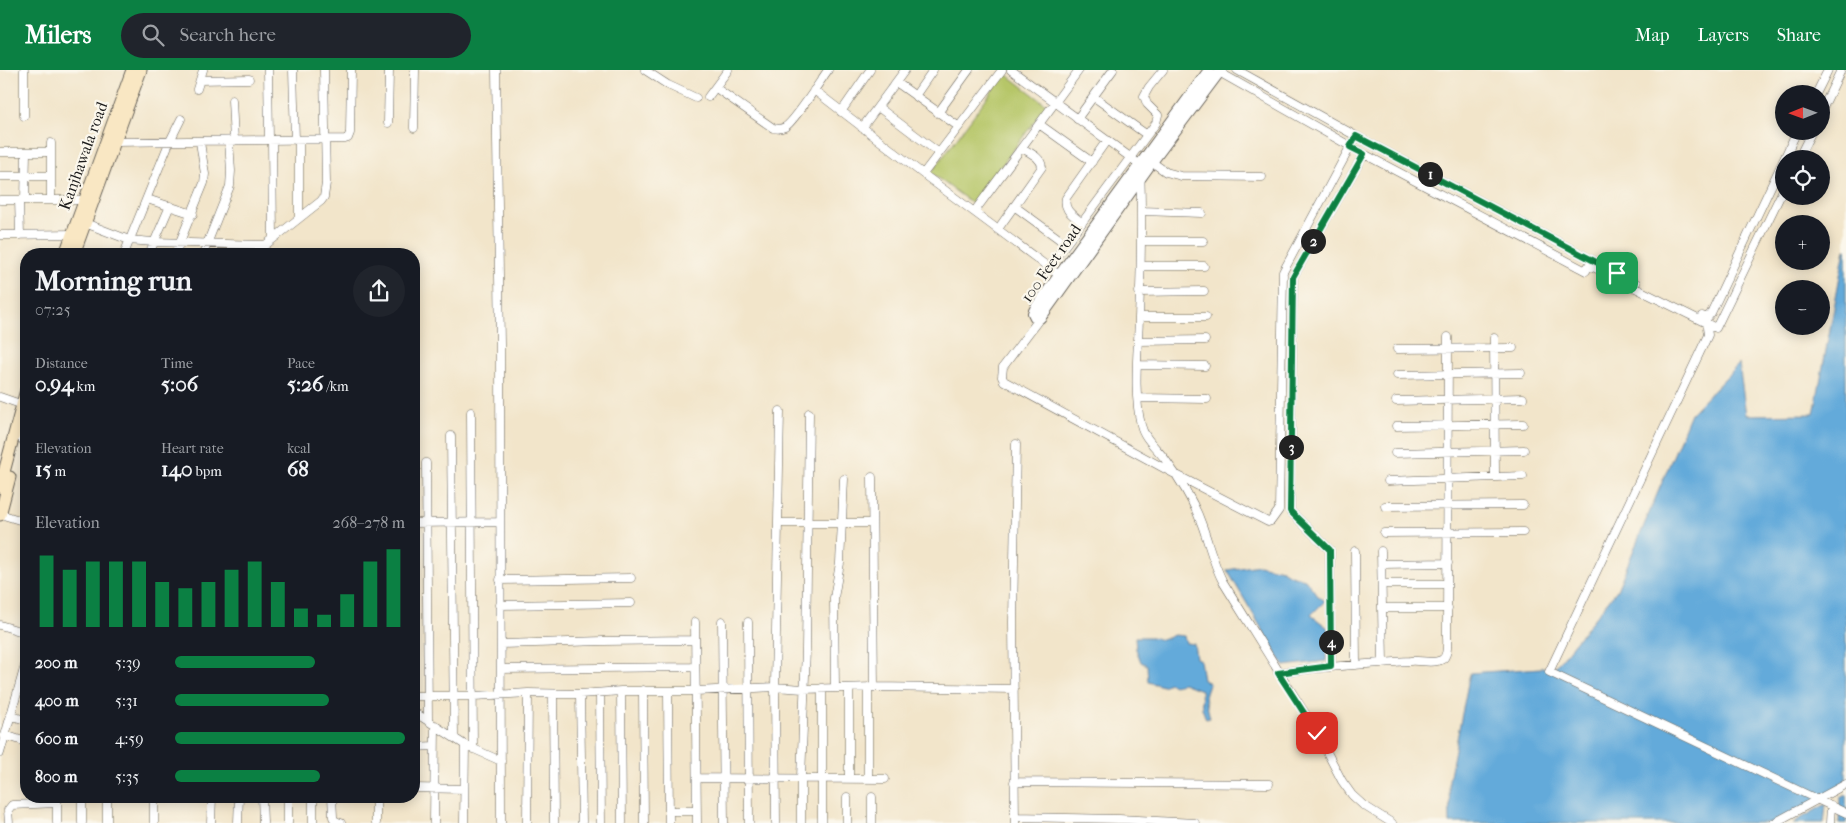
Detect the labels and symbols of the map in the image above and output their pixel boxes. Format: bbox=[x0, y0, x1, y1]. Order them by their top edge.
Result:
north arrow bbox=[1775, 85, 1830, 140]
street label: Kanjhawala road bbox=[55, 99, 111, 213]
pin: 1 bbox=[1418, 162, 1442, 186]
street label: 100 Feet road bbox=[1017, 220, 1085, 306]
pin: 2 bbox=[1300, 228, 1326, 254]
pin bbox=[1596, 252, 1638, 294]
pin: 3 bbox=[1278, 434, 1304, 460]
pin: 4 bbox=[1318, 630, 1344, 654]
pin bbox=[1296, 712, 1338, 754]

